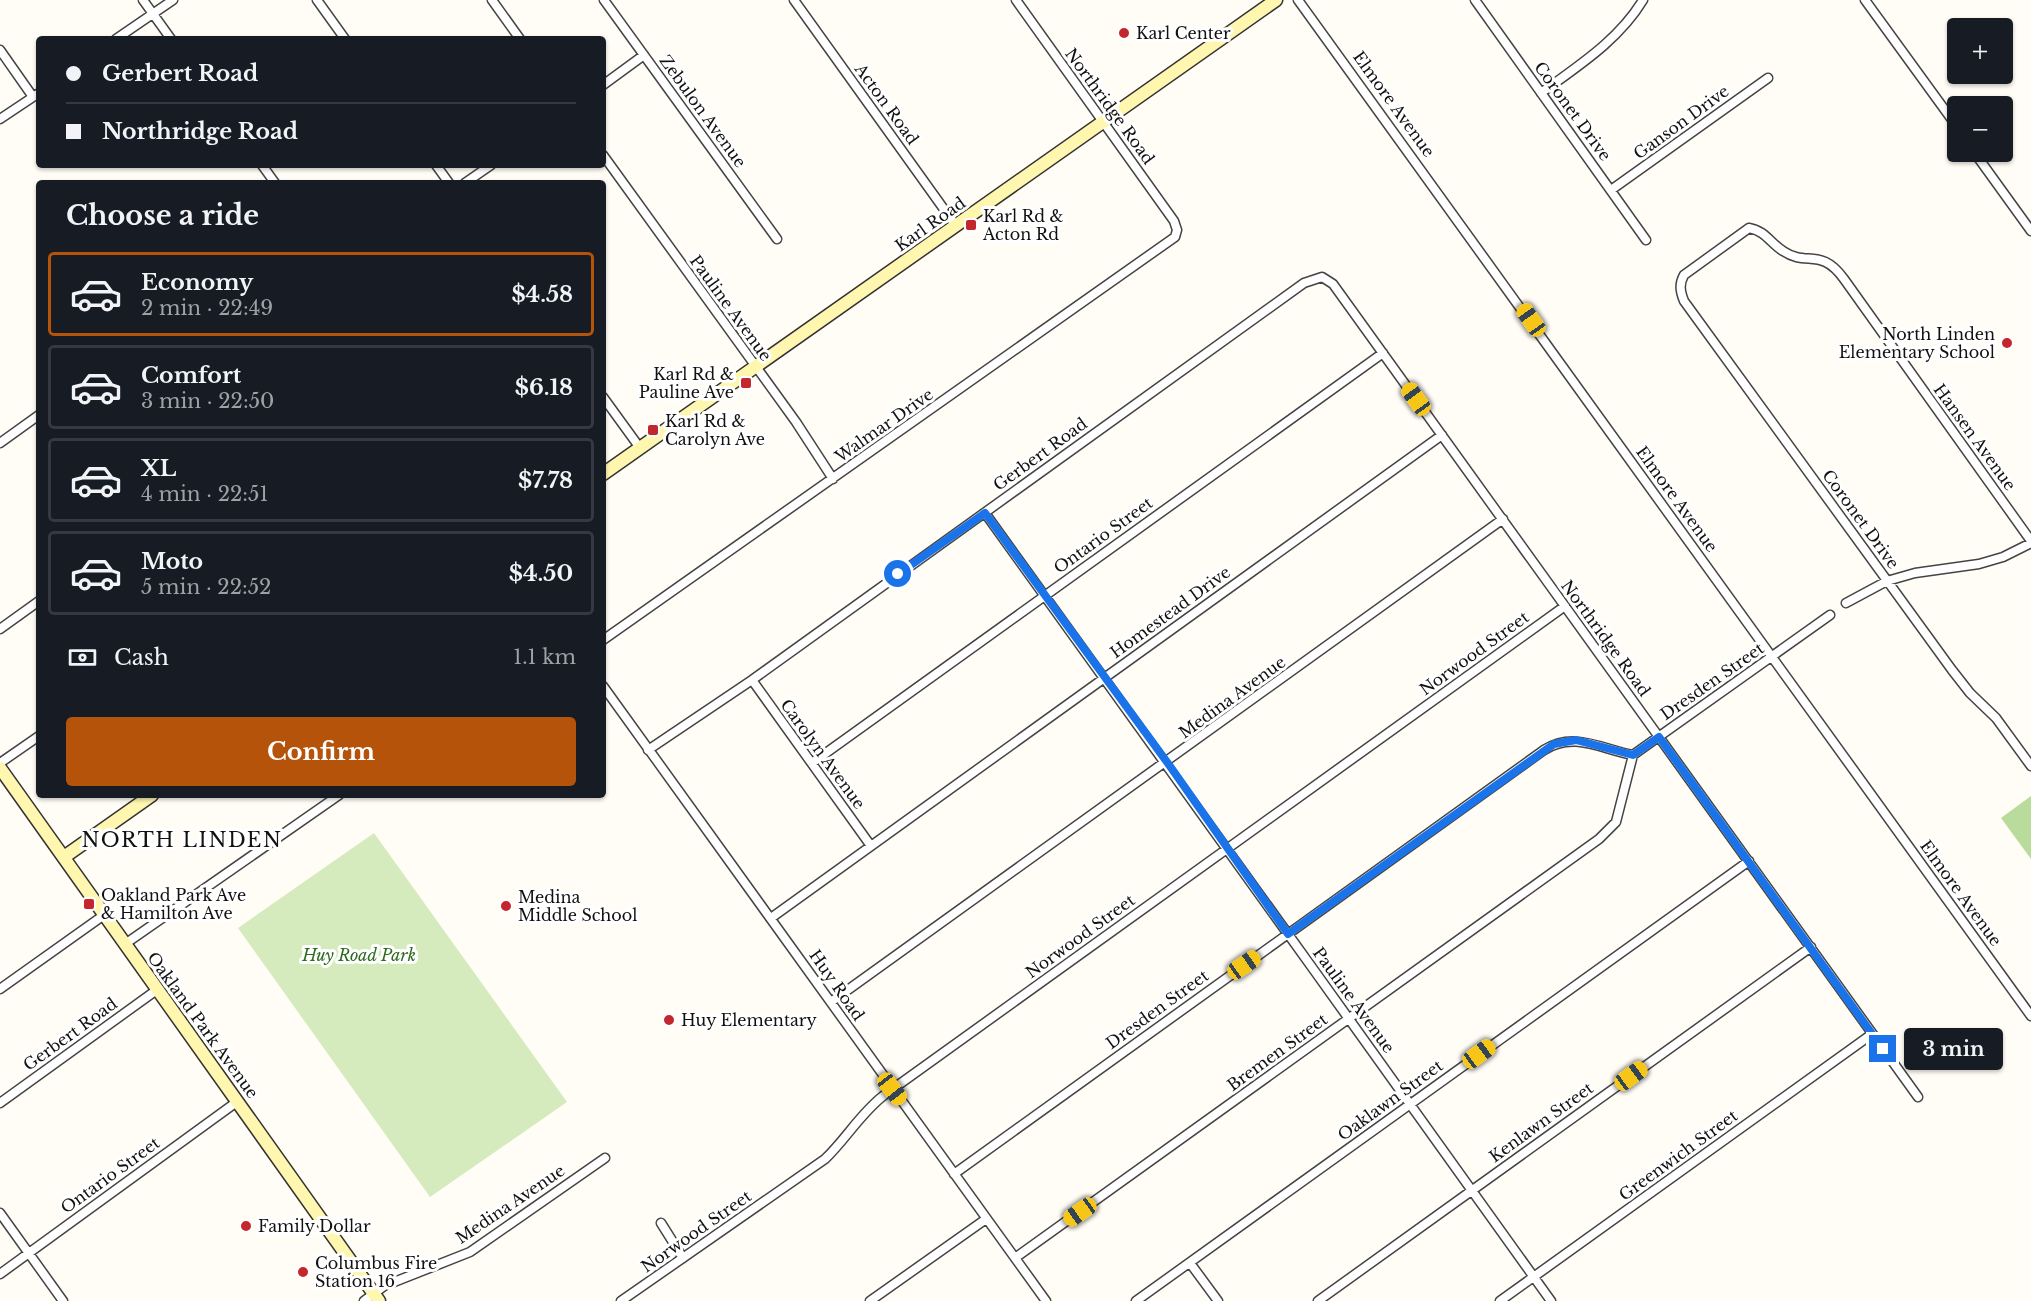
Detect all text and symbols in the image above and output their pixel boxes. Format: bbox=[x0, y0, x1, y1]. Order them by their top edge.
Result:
map controls bbox=[1947, 18, 2013, 162]
button: + bbox=[1947, 18, 2013, 84]
place label: Karl Center bbox=[1136, 23, 1231, 43]
marker: Karl Center bbox=[1117, 26, 1131, 40]
street label: Northridge Road bbox=[1061, 44, 1159, 168]
street label: Elmore Avenue bbox=[1349, 47, 1439, 161]
street label: Zebulon Avenue bbox=[655, 51, 751, 171]
street label: Coronet Drive bbox=[1530, 57, 1616, 165]
street label: Acton Road bbox=[850, 59, 923, 149]
text: Gerbert Road bbox=[102, 60, 258, 87]
street label: Ganson Drive bbox=[1629, 81, 1733, 163]
button: − bbox=[1947, 96, 2013, 162]
text: Northridge Road bbox=[102, 118, 298, 145]
street label: Karl Road bbox=[891, 192, 969, 256]
text: Choose a ride bbox=[66, 199, 259, 232]
place label: Karl Rd & Acton Rd bbox=[982, 206, 1064, 244]
marker: Karl Rd & Acton Rd bbox=[964, 218, 978, 232]
street label: Pauline Avenue bbox=[686, 251, 776, 365]
icon: car bbox=[69, 267, 123, 321]
text: Economy bbox=[141, 269, 253, 296]
text: $4.58 bbox=[511, 281, 573, 308]
text: 2 min · 22:49 bbox=[141, 296, 273, 320]
car bbox=[1513, 300, 1549, 340]
place label: North Linden Elementary School bbox=[1839, 324, 1995, 362]
marker: North Linden Elementary School bbox=[2000, 336, 2014, 350]
icon: car bbox=[69, 360, 123, 414]
text: Comfort bbox=[141, 362, 241, 389]
place label: Karl Rd & Pauline Ave bbox=[639, 364, 734, 402]
text: $6.18 bbox=[515, 374, 573, 401]
marker: Karl Rd & Pauline Ave bbox=[739, 376, 753, 390]
car bbox=[1398, 379, 1434, 419]
street label: Hansen Avenue bbox=[1930, 380, 2020, 494]
street label: Walmar Drive bbox=[830, 384, 937, 467]
text: 3 min · 22:50 bbox=[141, 389, 274, 413]
place label: Karl Rd & Carolyn Ave bbox=[665, 411, 765, 449]
street label: Gerbert Road bbox=[989, 413, 1091, 495]
marker: Karl Rd & Carolyn Ave bbox=[646, 423, 660, 437]
street label: Elmore Avenue bbox=[1632, 442, 1722, 556]
icon: car bbox=[69, 453, 123, 507]
text: XL bbox=[141, 455, 176, 482]
street label: Coronet Drive bbox=[1818, 465, 1904, 573]
text: $7.78 bbox=[518, 467, 573, 494]
text: 4 min · 22:51 bbox=[141, 482, 268, 506]
street label: Ontario Street bbox=[1050, 492, 1156, 578]
icon: car bbox=[69, 546, 123, 600]
text: Moto bbox=[141, 548, 203, 575]
text: $4.50 bbox=[509, 560, 573, 587]
route start bbox=[884, 560, 911, 587]
street label: Homestead Drive bbox=[1106, 562, 1234, 662]
text: 5 min · 22:52 bbox=[141, 575, 271, 599]
street label: Northridge Road bbox=[1557, 576, 1655, 700]
street label: Norwood Street bbox=[1416, 607, 1532, 699]
street label: Dresden Street bbox=[1656, 638, 1768, 724]
icon: cash bbox=[66, 641, 99, 674]
text: Cash bbox=[114, 644, 169, 671]
text: 1.1 km bbox=[513, 645, 576, 669]
street label: Medina Avenue bbox=[1175, 652, 1289, 742]
street label: Carolyn Avenue bbox=[776, 695, 870, 813]
button: Confirm bbox=[66, 717, 576, 786]
district label: NORTH LINDEN bbox=[82, 828, 282, 852]
street label: Elmore Avenue bbox=[1916, 836, 2006, 950]
place label: Oakland Park Ave & Hamilton Ave bbox=[101, 885, 246, 923]
place label: Medina Middle School bbox=[518, 887, 638, 925]
street label: Norwood Street bbox=[1022, 890, 1138, 982]
marker: Oakland Park Ave & Hamilton Ave bbox=[82, 897, 96, 911]
marker: Medina Middle School bbox=[499, 899, 513, 913]
street label: Pauline Avenue bbox=[1309, 943, 1399, 1057]
park label: Huy Road Park bbox=[301, 945, 416, 965]
street label: Huy Road bbox=[805, 946, 869, 1025]
car bbox=[1224, 947, 1264, 983]
street label: Oakland Park Avenue bbox=[143, 948, 263, 1102]
street label: Dresden Street bbox=[1102, 965, 1212, 1053]
street label: Gerbert Road bbox=[19, 993, 121, 1075]
street label: Bremen Street bbox=[1223, 1009, 1331, 1095]
place label: Huy Elementary bbox=[681, 1010, 817, 1030]
marker: Huy Elementary bbox=[662, 1013, 676, 1027]
callout: 3 min bbox=[1904, 1028, 2003, 1070]
route end bbox=[1869, 1035, 1896, 1062]
car bbox=[1459, 1036, 1499, 1072]
text: 3 min bbox=[1923, 1037, 1984, 1061]
street label: Oaklawn Street bbox=[1334, 1055, 1446, 1145]
car bbox=[1611, 1058, 1651, 1094]
car bbox=[874, 1069, 910, 1109]
street label: Kenlawn Street bbox=[1485, 1078, 1597, 1166]
street label: Greenwich Street bbox=[1615, 1105, 1741, 1205]
street label: Ontario Street bbox=[57, 1132, 163, 1218]
street label: Medina Avenue bbox=[452, 1160, 568, 1248]
street label: Norwood Street bbox=[637, 1186, 755, 1276]
car bbox=[1060, 1194, 1100, 1230]
place label: Family Dollar bbox=[258, 1216, 371, 1236]
marker: Family Dollar bbox=[239, 1219, 253, 1233]
place label: Columbus Fire Station 16 bbox=[315, 1253, 437, 1291]
marker: Columbus Fire Station 16 bbox=[296, 1265, 310, 1279]

